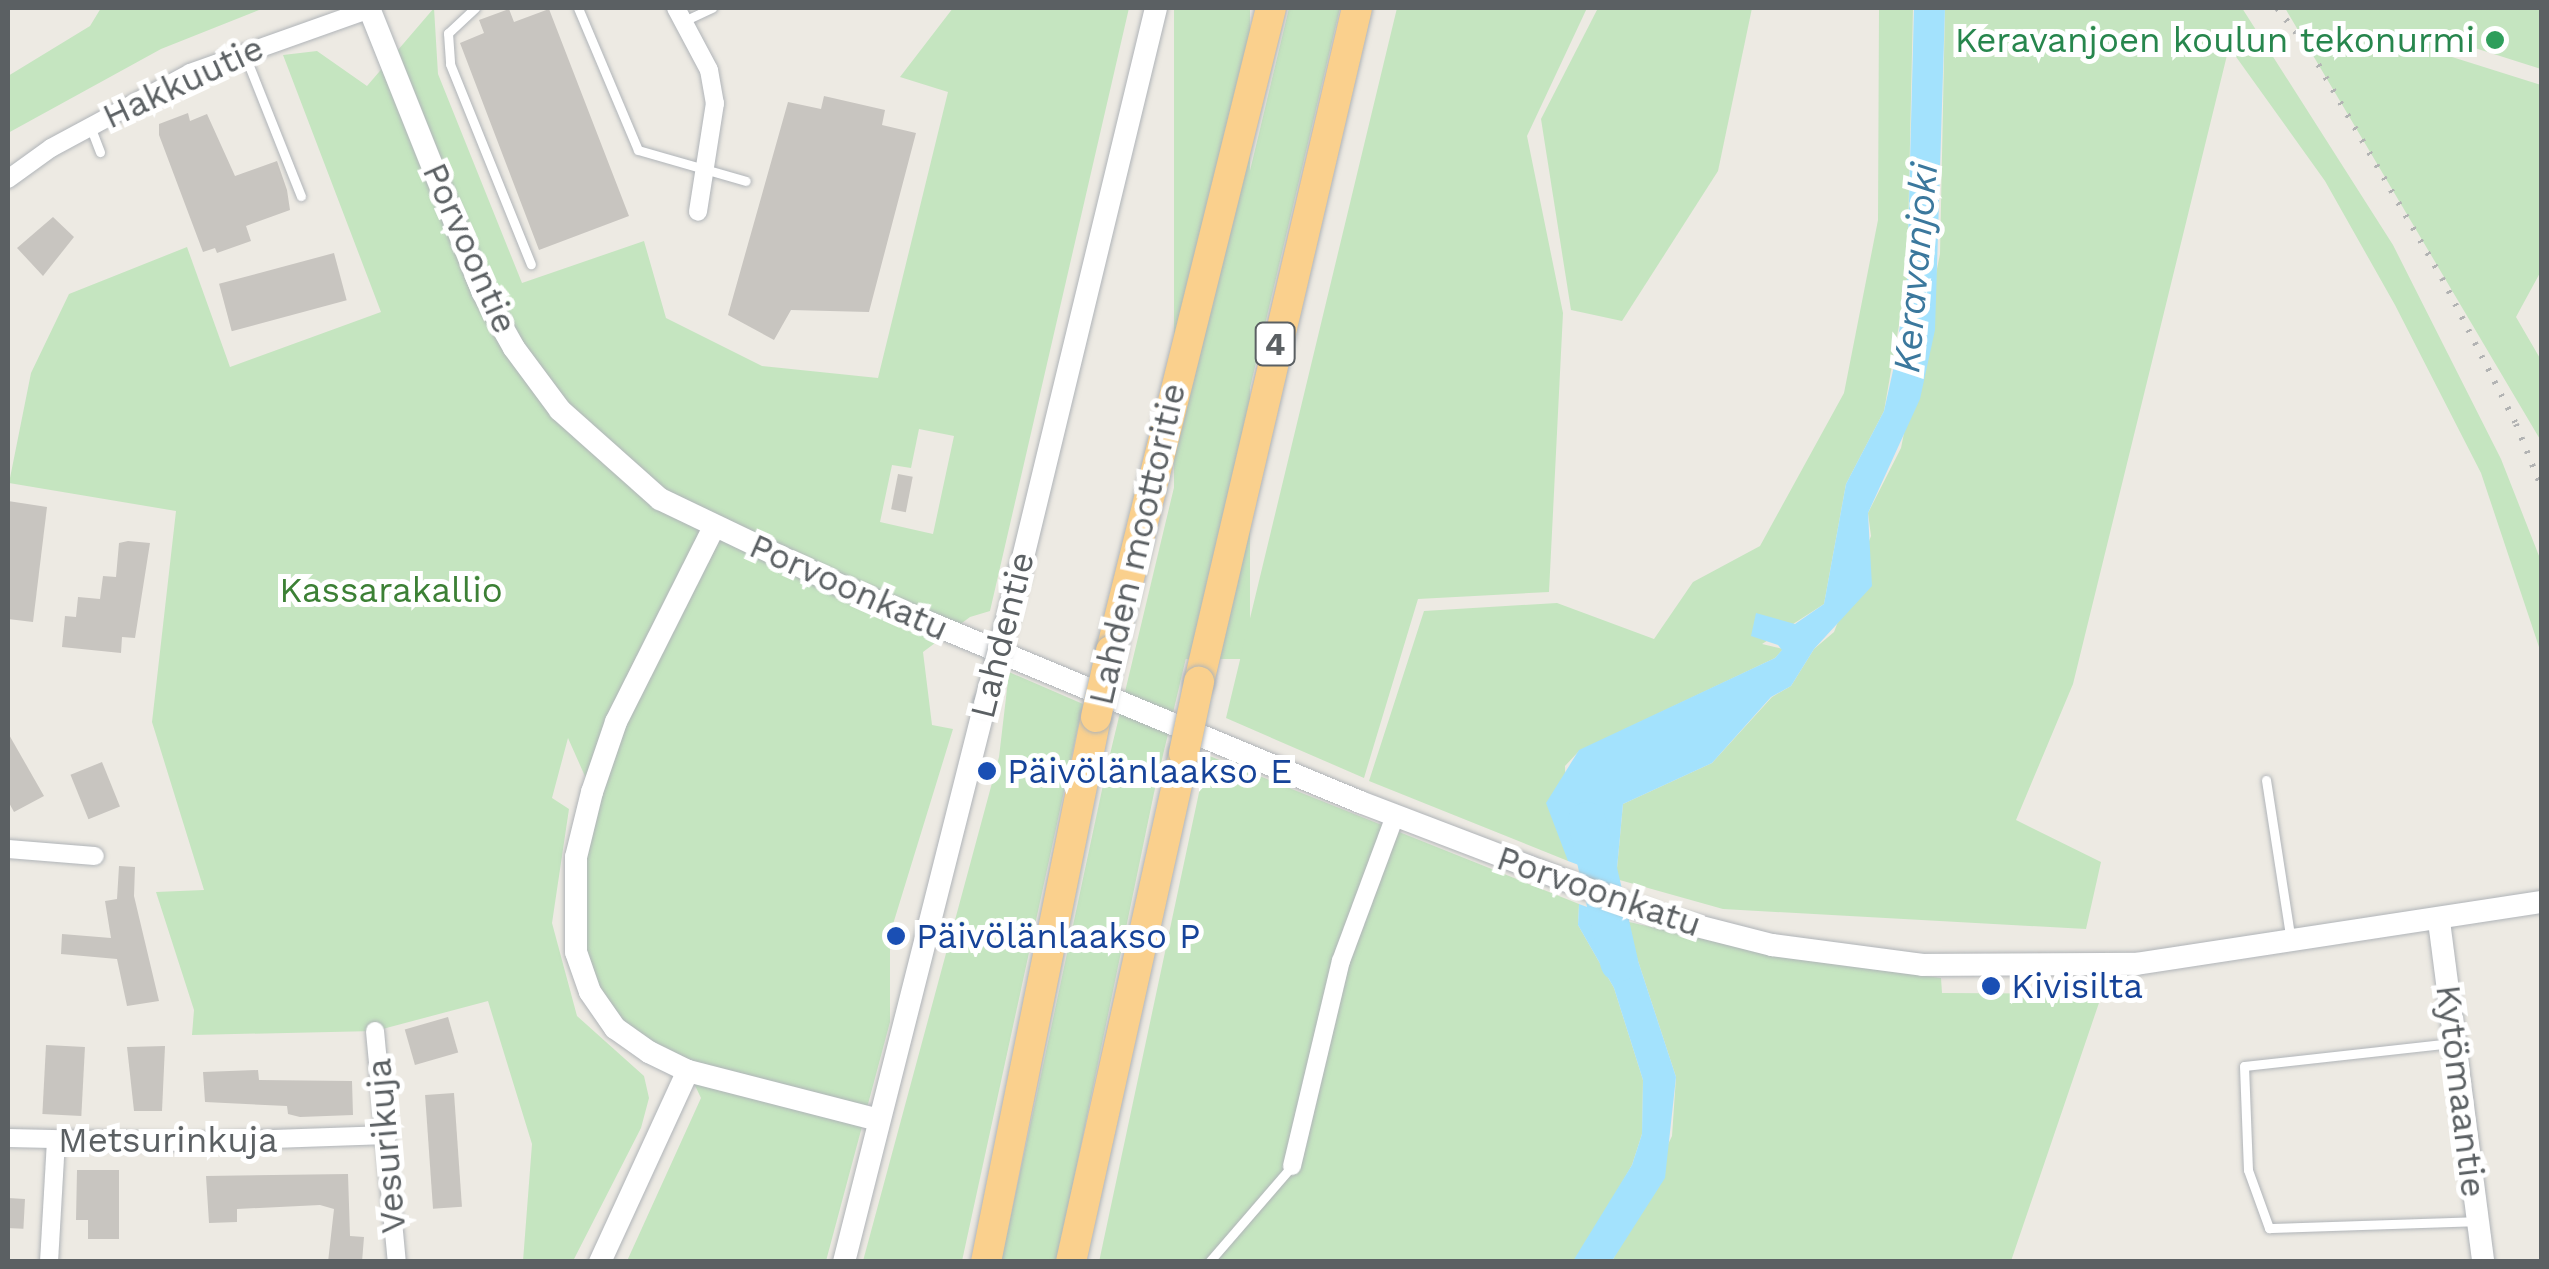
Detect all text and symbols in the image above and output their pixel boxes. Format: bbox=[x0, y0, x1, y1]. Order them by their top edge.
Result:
place label: Keravanjoen koulun tekonurmi bbox=[1954, 19, 2475, 61]
street label: Hakkuutie bbox=[96, 27, 270, 137]
marker: Keravanjoen koulun tekonurmi bbox=[2484, 29, 2506, 51]
street label: Porvoontie bbox=[414, 156, 526, 340]
water label: Keravanjoki bbox=[1884, 161, 1948, 375]
road number: 4 bbox=[1252, 317, 1298, 371]
street label: Lahden moottoritie bbox=[1080, 379, 1194, 709]
street label: Porvoonkatu bbox=[743, 524, 955, 650]
street label: Lahdentie bbox=[961, 547, 1043, 723]
park label: Kassarakallio bbox=[279, 569, 503, 611]
place label: Päivölänlaakso E bbox=[1007, 750, 1292, 792]
marker: Päivölänlaakso E bbox=[976, 760, 998, 782]
street label: Porvoonkatu bbox=[1491, 836, 1707, 946]
place label: Päivölänlaakso P bbox=[916, 915, 1200, 957]
marker: Päivölänlaakso P bbox=[885, 925, 907, 947]
place label: Kivisilta bbox=[2011, 965, 2143, 1007]
marker: Kivisilta bbox=[1980, 975, 2002, 997]
street label: Kytömaantie bbox=[2427, 982, 2495, 1200]
street label: Vesurikuja bbox=[357, 1057, 415, 1235]
street label: Metsurinkuja bbox=[58, 1119, 278, 1161]

